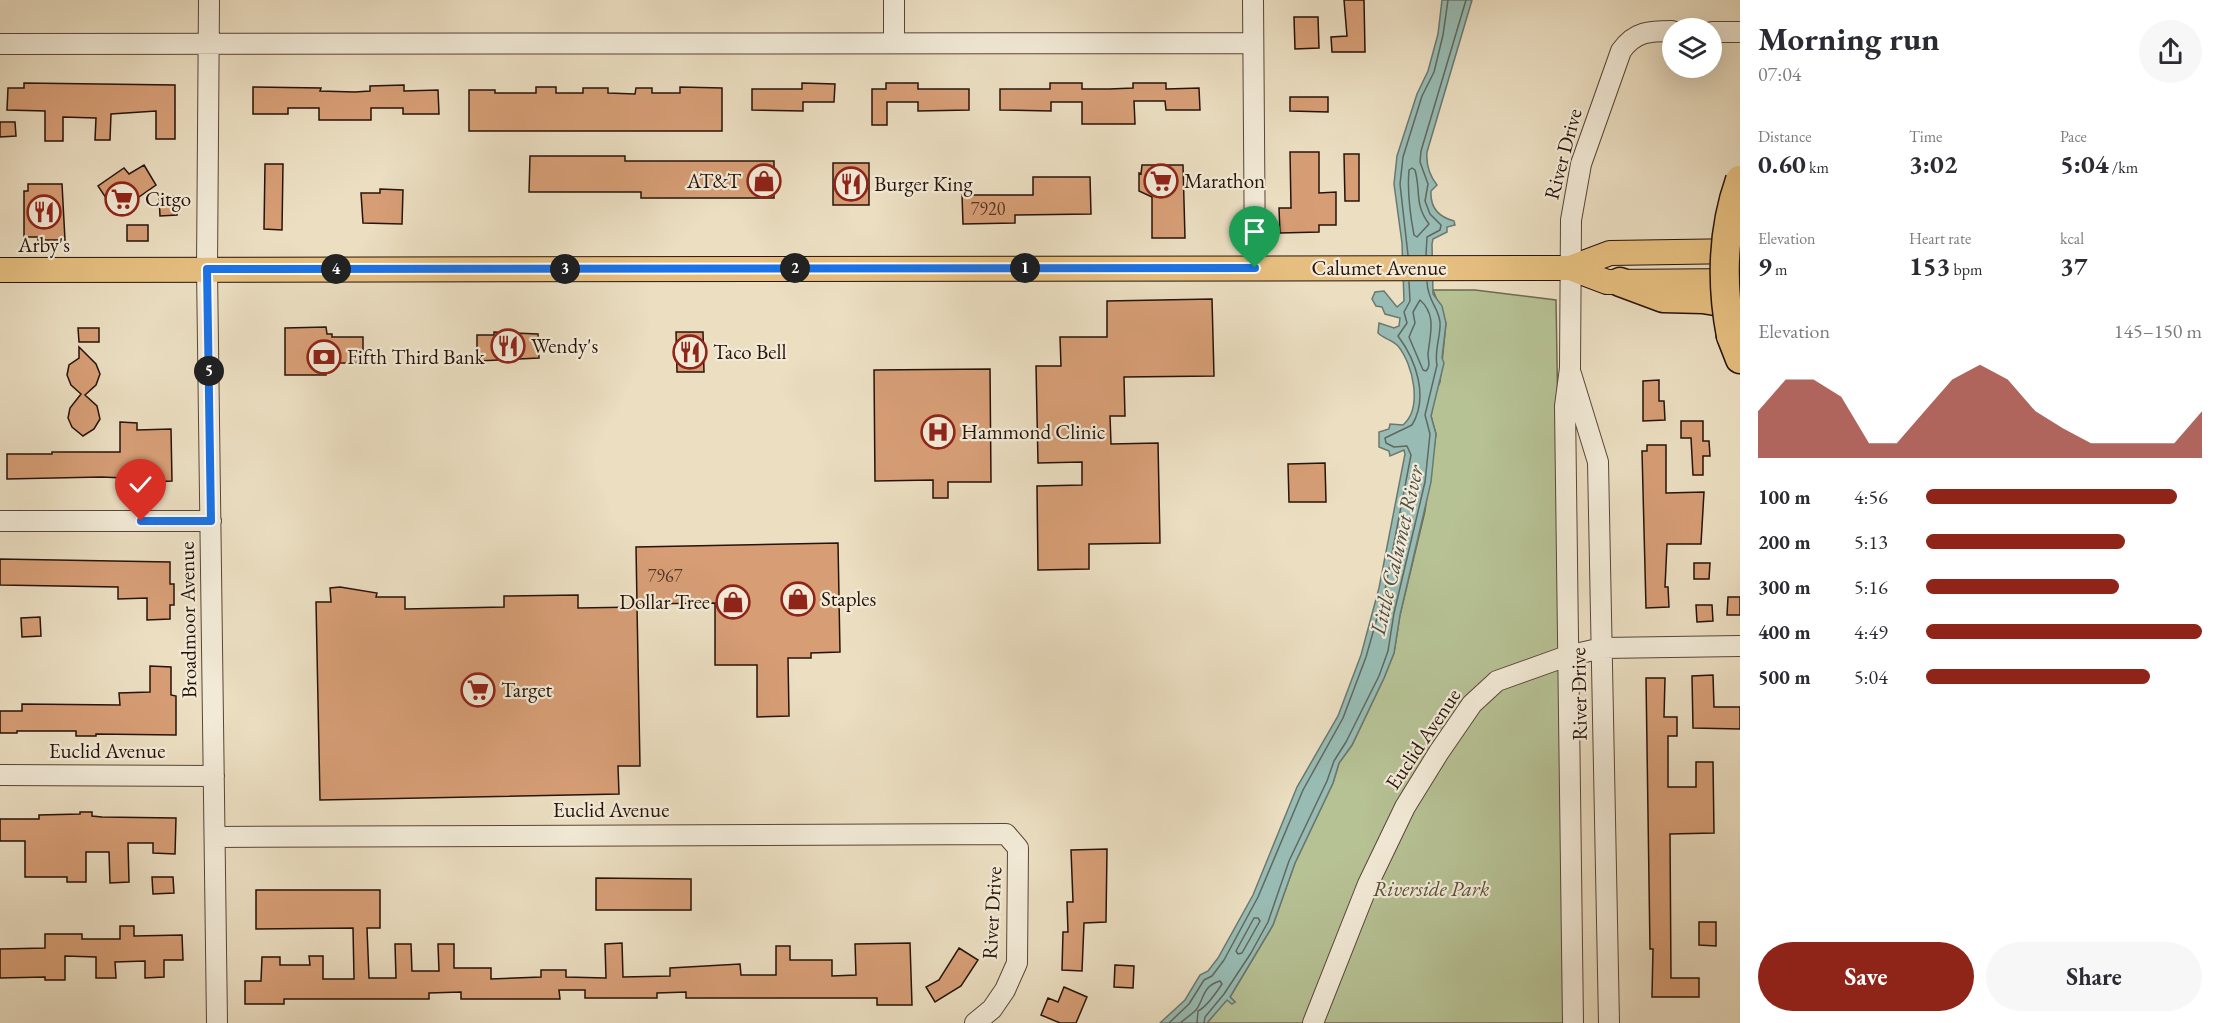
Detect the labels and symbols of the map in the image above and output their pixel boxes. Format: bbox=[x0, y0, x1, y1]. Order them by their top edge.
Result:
street label: River Drive bbox=[1537, 105, 1588, 202]
shop icon: AT&T bbox=[746, 163, 782, 199]
supermarket icon: Marathon bbox=[1143, 163, 1179, 199]
restaurant icon: Burger King bbox=[833, 166, 869, 202]
place label: AT&T bbox=[686, 167, 742, 194]
place label: Marathon bbox=[1184, 167, 1265, 194]
place label: Burger King bbox=[874, 170, 973, 197]
supermarket icon: Citgo bbox=[104, 181, 140, 217]
place label: Citgo bbox=[145, 185, 191, 212]
restaurant icon: Arby's bbox=[26, 194, 62, 230]
house number: 7920 bbox=[971, 197, 1006, 220]
pin bbox=[1229, 206, 1280, 268]
place label: Arby's bbox=[17, 231, 70, 258]
pin: 2 bbox=[780, 253, 810, 283]
pin: 1 bbox=[1010, 253, 1040, 283]
pin: 4 bbox=[321, 254, 351, 284]
pin: 3 bbox=[550, 254, 580, 284]
street label: Calumet Avenue bbox=[1312, 254, 1447, 281]
restaurant icon: Wendy's bbox=[490, 328, 526, 364]
place label: Wendy's bbox=[531, 332, 598, 359]
restaurant icon: Taco Bell bbox=[672, 334, 708, 370]
place label: Taco Bell bbox=[713, 338, 787, 365]
bank icon: Fifth Third Bank bbox=[306, 339, 342, 375]
place label: Fifth Third Bank bbox=[347, 343, 486, 370]
pin: 5 bbox=[194, 356, 224, 386]
hospital icon: Hammond Clinic bbox=[920, 414, 956, 450]
place label: Hammond Clinic bbox=[961, 418, 1105, 445]
pin bbox=[115, 459, 166, 521]
water label: Little Calumet River bbox=[1363, 461, 1430, 639]
street label: Broadmoor Avenue bbox=[173, 541, 202, 699]
house number: 7967 bbox=[648, 564, 683, 587]
shop icon: Staples bbox=[780, 581, 816, 617]
shop icon: Dollar Tree bbox=[715, 584, 751, 620]
place label: Staples bbox=[821, 585, 877, 612]
place label: Dollar Tree bbox=[619, 588, 710, 615]
street label: River Drive bbox=[1564, 647, 1593, 741]
supermarket icon: Target bbox=[460, 672, 496, 708]
place label: Target bbox=[501, 676, 553, 703]
street label: Euclid Avenue bbox=[1379, 683, 1466, 795]
street label: Euclid Avenue bbox=[49, 737, 165, 764]
street label: Euclid Avenue bbox=[553, 796, 669, 823]
street label: River Drive bbox=[976, 866, 1007, 960]
park label: Riverside Park bbox=[1373, 875, 1490, 902]

